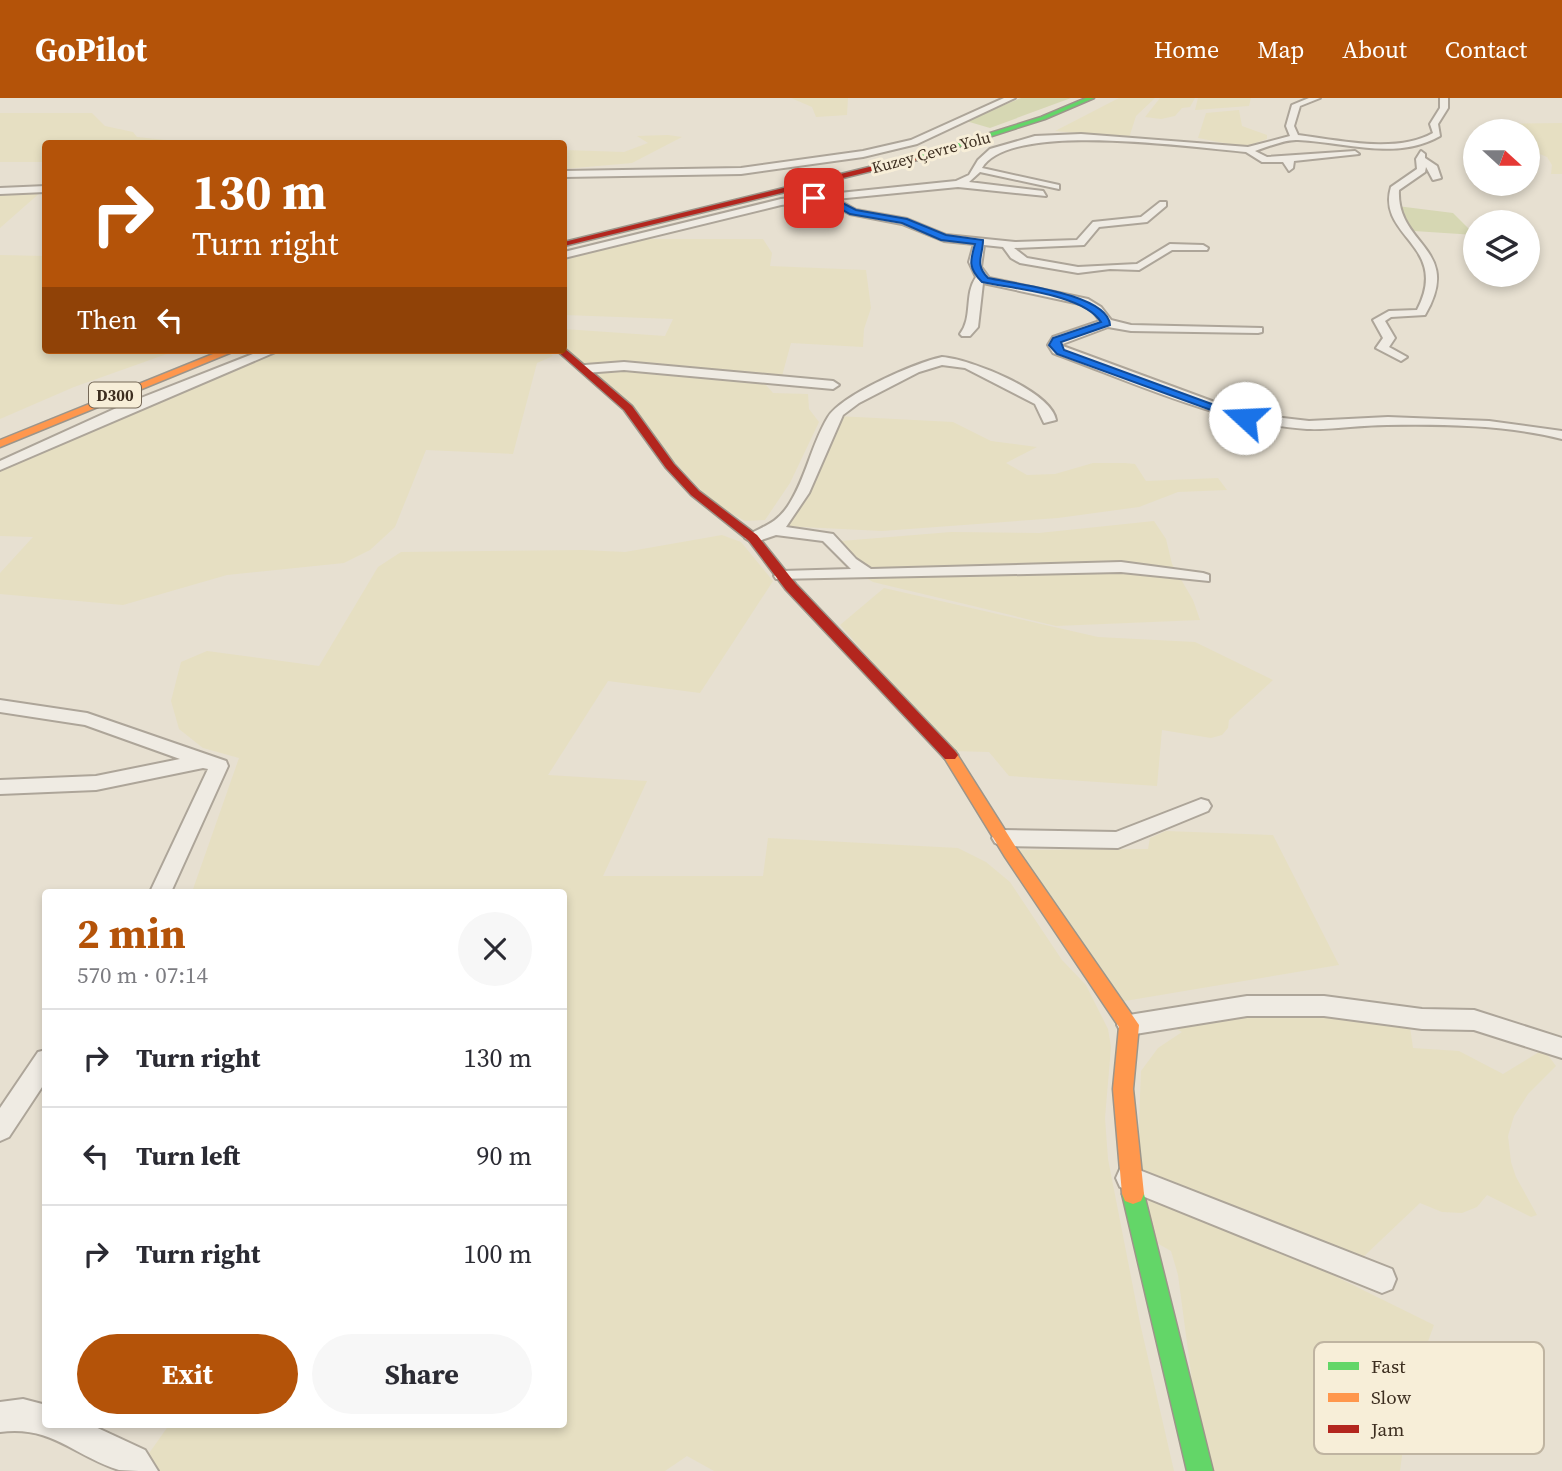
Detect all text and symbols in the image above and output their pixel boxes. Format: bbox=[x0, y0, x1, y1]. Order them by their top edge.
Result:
text: GoPilot bbox=[35, 27, 147, 72]
text: Home bbox=[1154, 33, 1219, 66]
text: Map bbox=[1257, 33, 1304, 66]
text: About bbox=[1342, 33, 1407, 66]
text: Contact bbox=[1445, 33, 1527, 66]
north arrow bbox=[1463, 119, 1540, 196]
map controls bbox=[1463, 119, 1540, 287]
street label: Kuzey Çevre Yolu bbox=[869, 126, 993, 178]
text: 130 m bbox=[192, 158, 327, 225]
icon: right bbox=[77, 168, 168, 259]
pin bbox=[784, 168, 844, 228]
icon: arrive bbox=[795, 179, 833, 217]
button: layers bbox=[1463, 210, 1540, 287]
text: Turn right bbox=[192, 222, 338, 266]
icon: left bbox=[151, 301, 189, 339]
text: Then bbox=[77, 302, 137, 338]
position arrow bbox=[1208, 381, 1282, 455]
road number: D300 bbox=[89, 382, 141, 408]
text: 2 min bbox=[77, 904, 186, 962]
button: close bbox=[458, 912, 532, 986]
text: 570 m · 07:14 bbox=[77, 959, 208, 991]
icon: right bbox=[77, 1039, 115, 1077]
text: Turn right bbox=[136, 1040, 260, 1076]
text: 130 m bbox=[464, 1040, 532, 1076]
icon: left bbox=[77, 1137, 115, 1175]
text: Turn left bbox=[136, 1138, 240, 1174]
text: 90 m bbox=[477, 1138, 532, 1174]
icon: right bbox=[77, 1235, 115, 1273]
text: Turn right bbox=[136, 1236, 260, 1272]
text: 100 m bbox=[464, 1236, 532, 1272]
button: Exit bbox=[77, 1334, 298, 1414]
button: Share bbox=[312, 1334, 532, 1414]
legend bbox=[1314, 1342, 1544, 1454]
text: Fast bbox=[1371, 1353, 1406, 1379]
text: Slow bbox=[1371, 1384, 1412, 1410]
text: Jam bbox=[1370, 1416, 1404, 1442]

